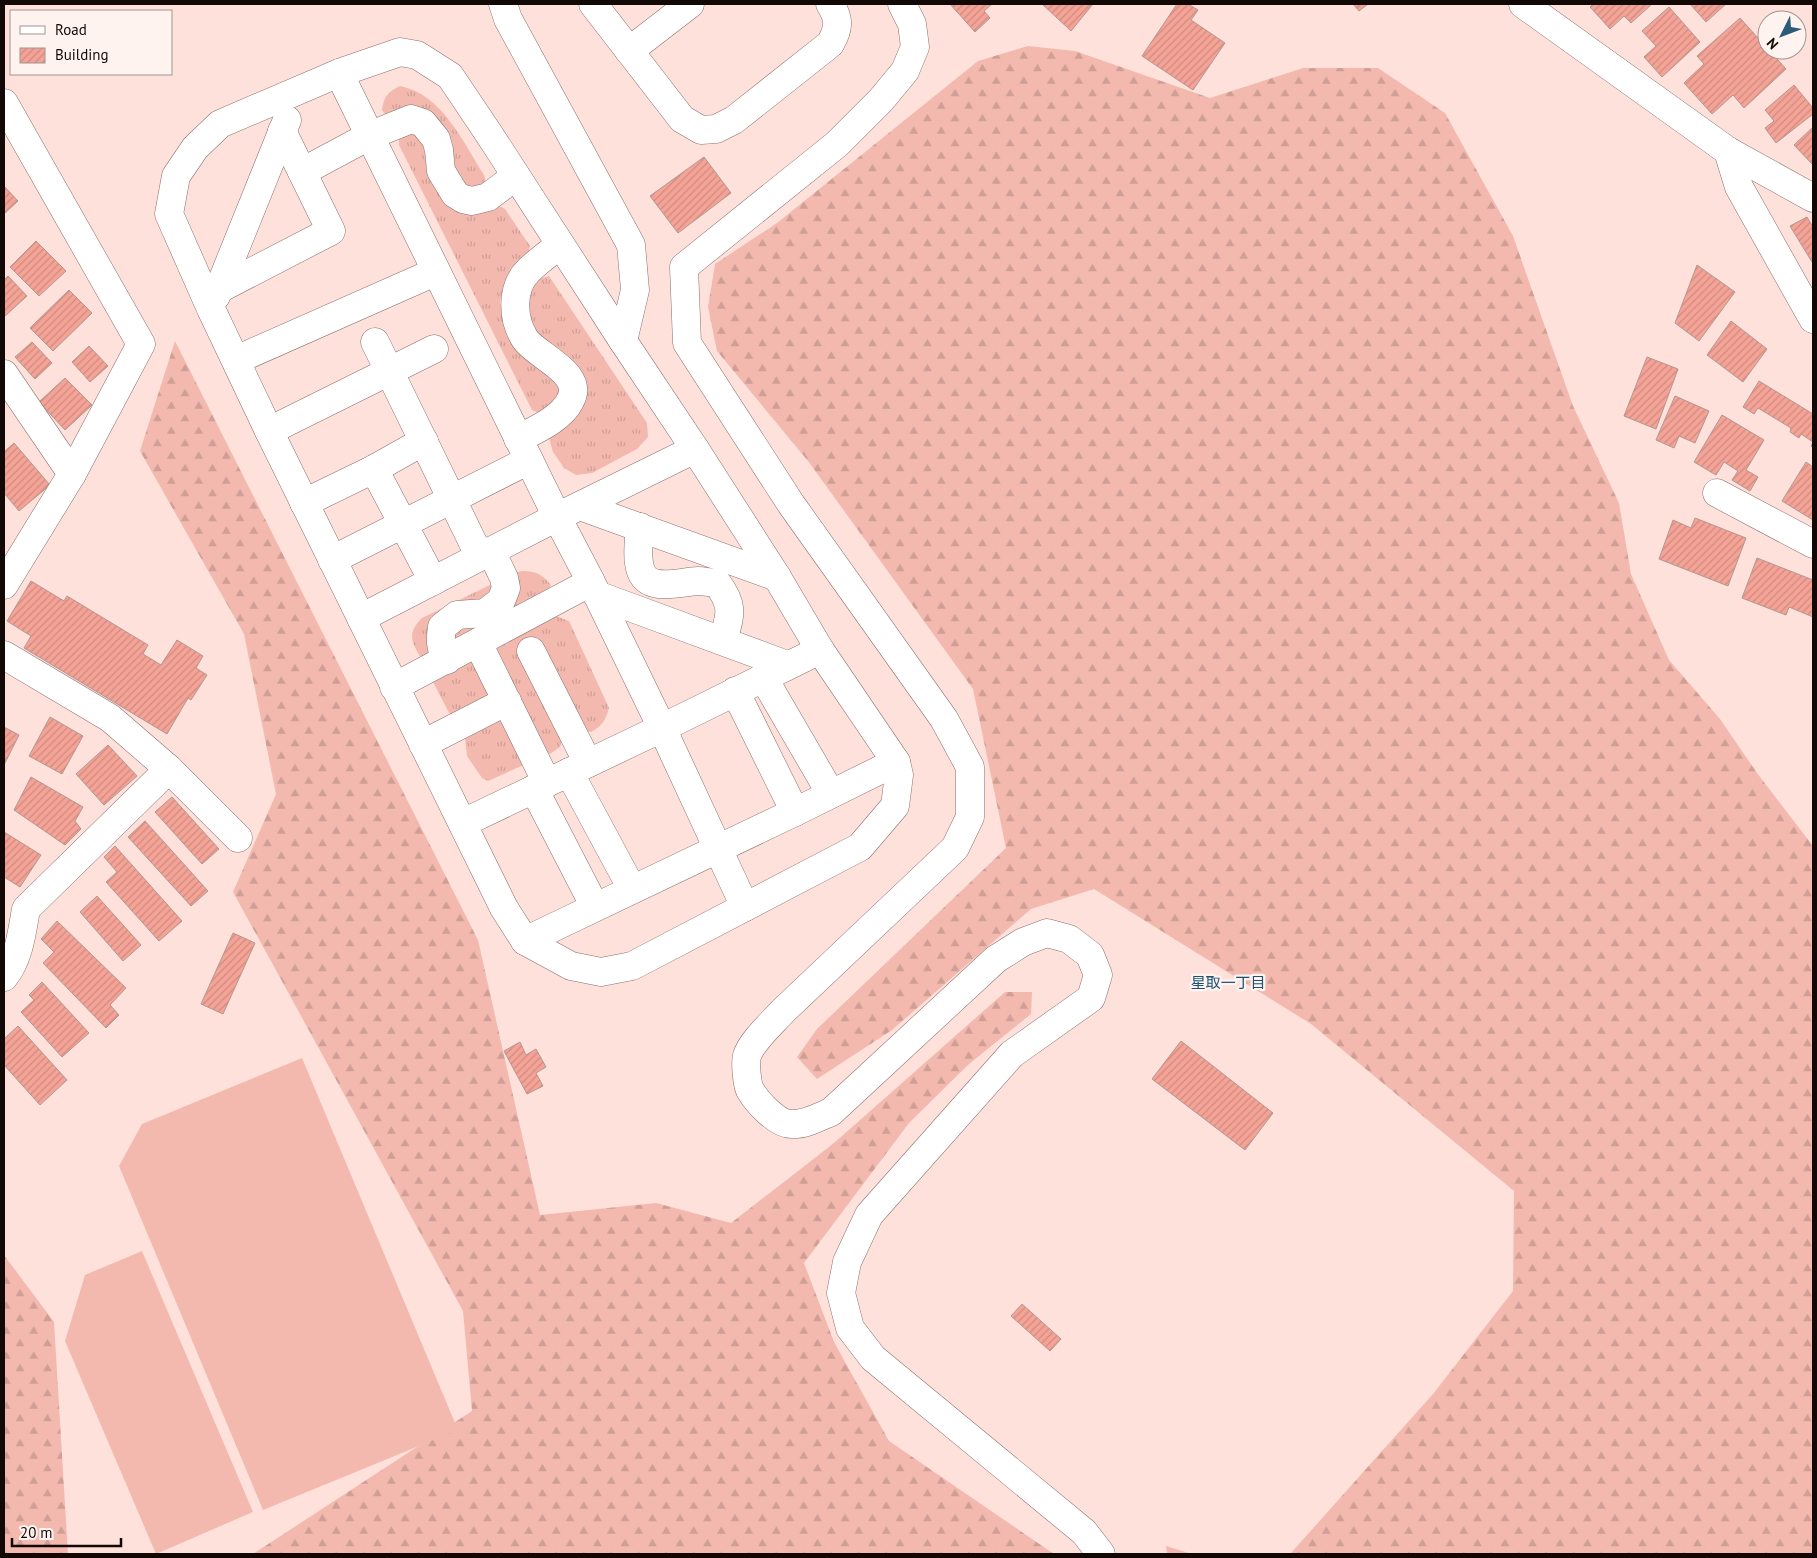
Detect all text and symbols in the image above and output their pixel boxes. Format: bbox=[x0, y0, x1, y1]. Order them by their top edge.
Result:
legend bbox=[10, 10, 172, 75]
north arrow bbox=[1757, 10, 1807, 60]
text: Road bbox=[55, 20, 87, 39]
text: N bbox=[1763, 34, 1782, 53]
text: Building bbox=[55, 45, 109, 64]
district label: 星取一丁目 bbox=[1190, 973, 1266, 992]
scale bar bbox=[12, 1516, 121, 1548]
text: 20 m bbox=[20, 1523, 53, 1542]

